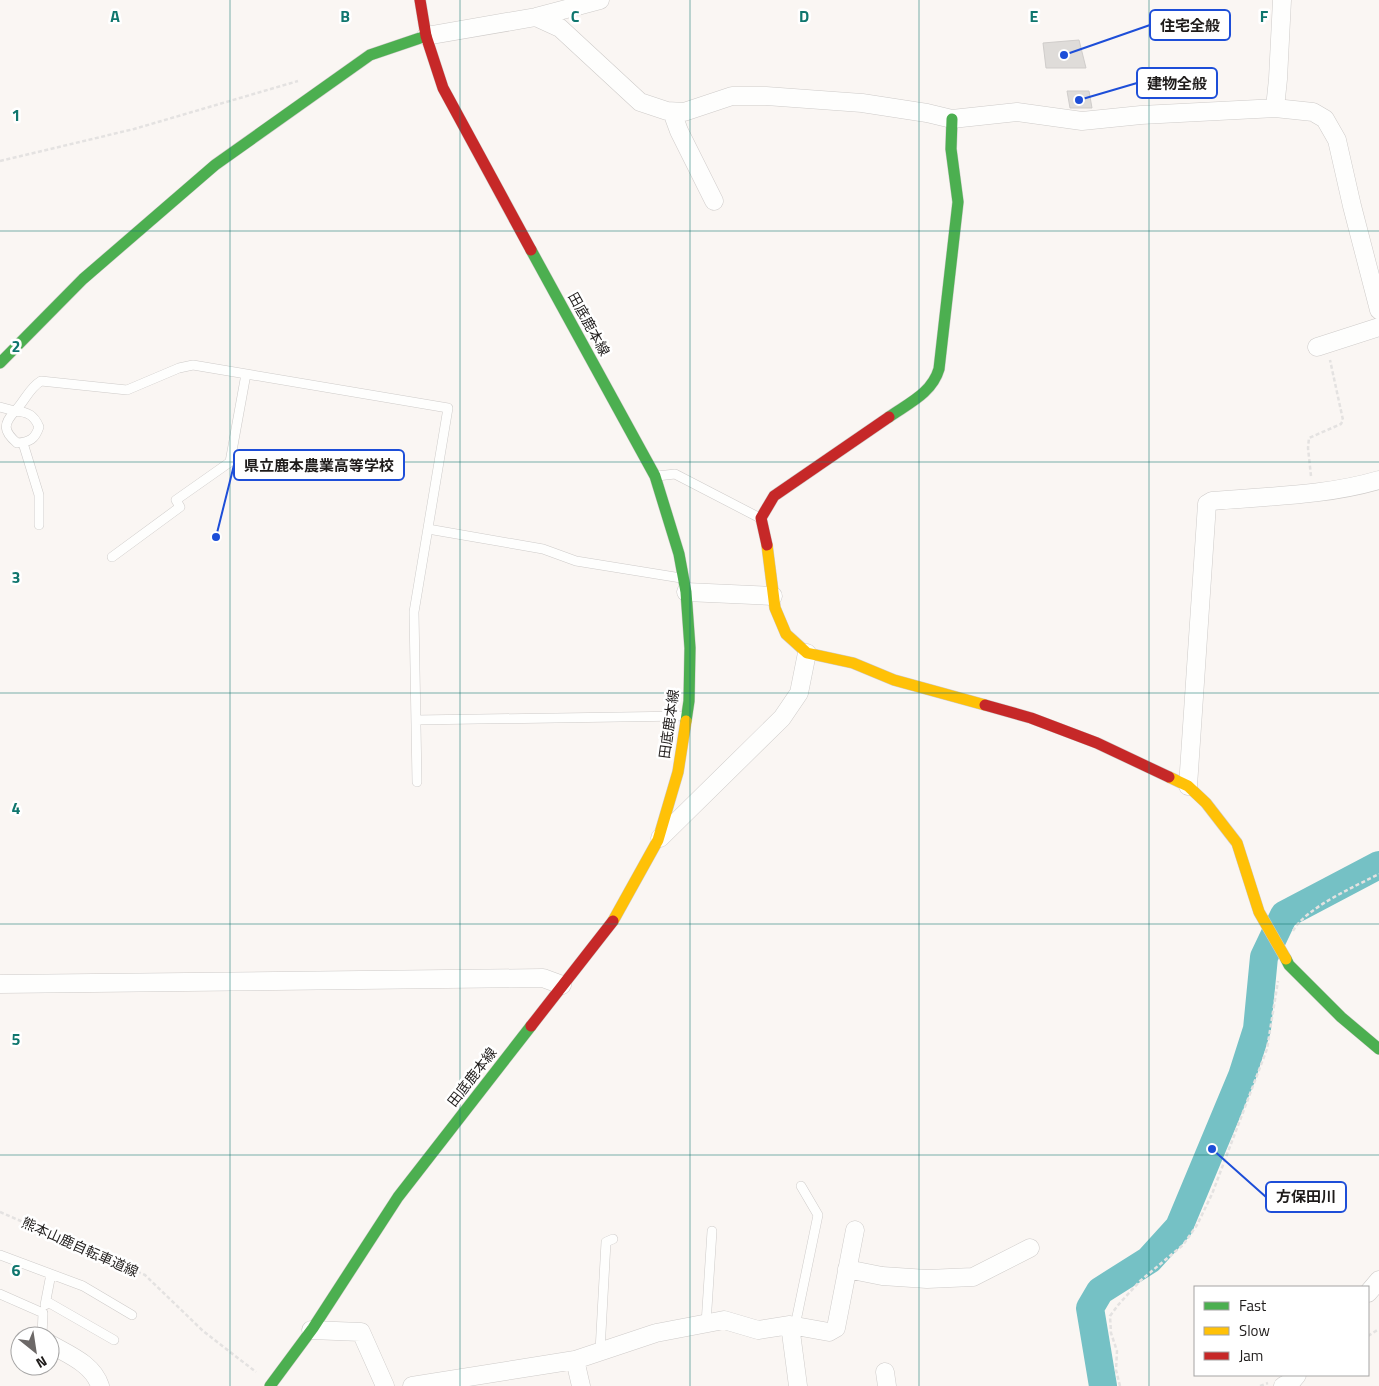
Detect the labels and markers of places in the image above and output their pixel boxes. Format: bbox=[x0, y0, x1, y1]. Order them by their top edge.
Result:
callout: 住宅全般 bbox=[1150, 10, 1230, 40]
callout: 建物全般 bbox=[1137, 68, 1217, 98]
callout: 県立鹿本農業高等学校 bbox=[234, 450, 404, 480]
callout: 方保田川 bbox=[1266, 1182, 1346, 1212]

